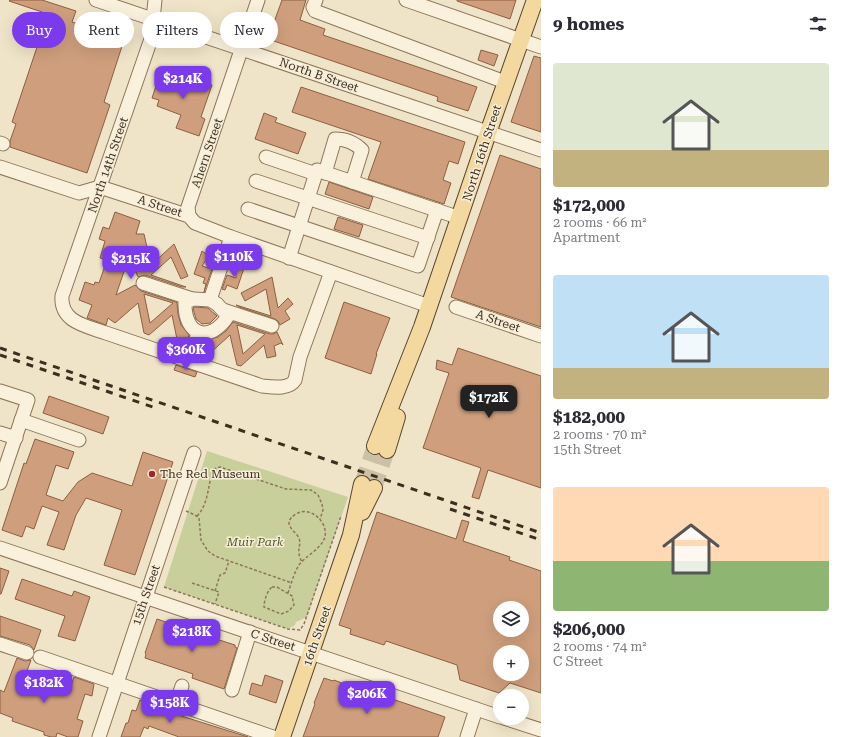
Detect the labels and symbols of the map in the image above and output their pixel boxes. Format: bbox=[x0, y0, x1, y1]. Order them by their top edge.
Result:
street label: North B Street bbox=[278, 55, 361, 95]
pin: $214K bbox=[155, 66, 211, 100]
street label: North 16th Street bbox=[460, 103, 504, 203]
street label: North 14th Street bbox=[85, 115, 131, 215]
street label: Ahern Street bbox=[188, 116, 226, 190]
street label: A Street bbox=[136, 192, 184, 220]
pin: $110K bbox=[206, 244, 262, 278]
pin: $215K bbox=[103, 246, 159, 280]
street label: A Street bbox=[474, 307, 522, 335]
pin: $360K bbox=[158, 337, 214, 371]
pin: $172K bbox=[461, 385, 517, 419]
place label: The Red Museum bbox=[160, 467, 261, 481]
marker: The Red Museum bbox=[147, 469, 157, 479]
park label: Muir Park bbox=[226, 535, 284, 549]
street label: 15th Street bbox=[129, 562, 163, 627]
street label: 16th Street bbox=[300, 603, 334, 668]
pin: $218K bbox=[164, 619, 220, 653]
street label: C Street bbox=[249, 626, 298, 654]
pin: $182K bbox=[16, 670, 72, 704]
pin: $206K bbox=[339, 681, 395, 715]
pin: $158K bbox=[142, 690, 198, 724]

